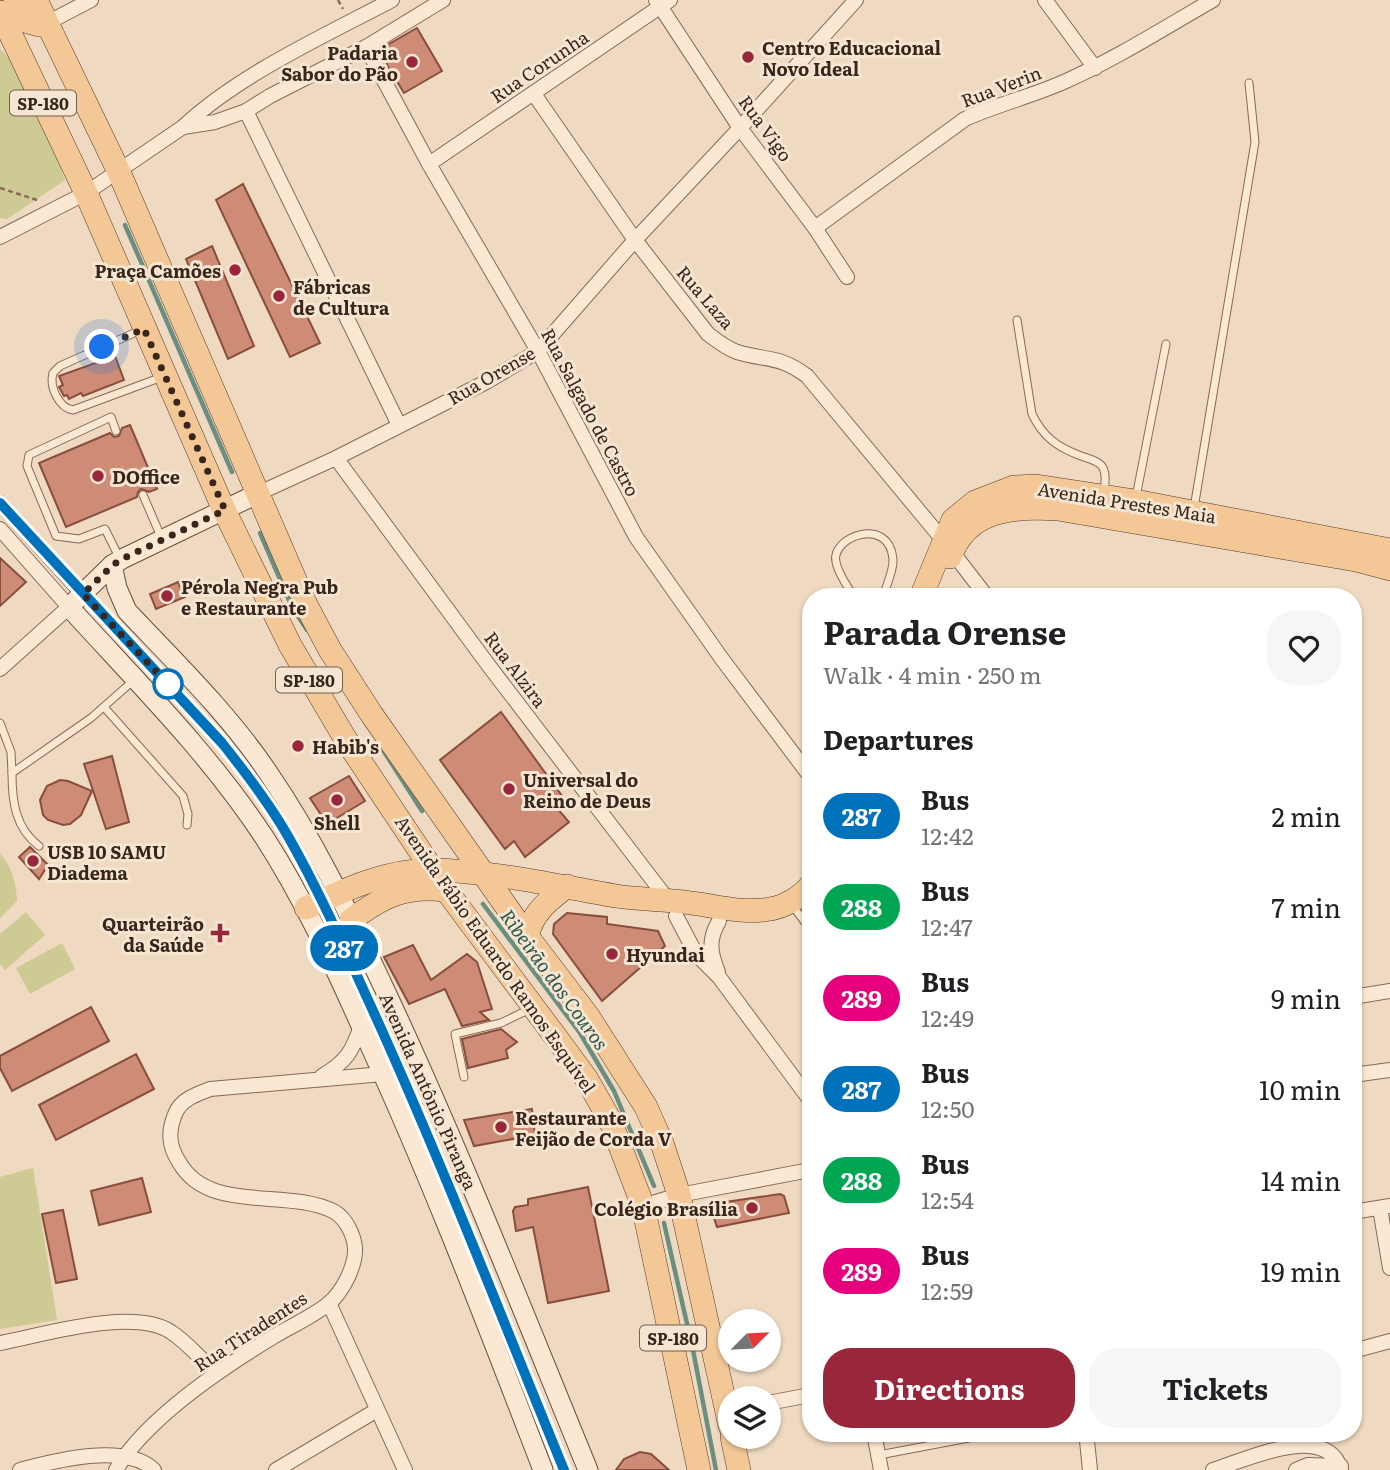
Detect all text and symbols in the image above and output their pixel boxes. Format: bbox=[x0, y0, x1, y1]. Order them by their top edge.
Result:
street label: Rua Corunha bbox=[484, 23, 594, 109]
place label: Centro Educacional Novo Ideal bbox=[762, 34, 942, 82]
place label: Padaria Sabor do Pão bbox=[281, 39, 399, 87]
marker: Centro Educacional Novo Ideal bbox=[740, 49, 756, 65]
marker: Padaria Sabor do Pão bbox=[404, 54, 420, 70]
street label: Rua Verin bbox=[957, 58, 1045, 114]
street label: Rua Vigo bbox=[733, 89, 799, 167]
road number: SP-180 bbox=[10, 90, 76, 116]
place label: Praça Camões bbox=[94, 257, 221, 284]
street label: Rua Laza bbox=[671, 259, 741, 335]
marker: Praça Camões bbox=[227, 262, 243, 278]
place label: Fábricas de Cultura bbox=[293, 273, 390, 321]
marker: Fábricas de Cultura bbox=[271, 288, 287, 304]
street label: Rua Salgado de Castro bbox=[535, 323, 647, 501]
your location bbox=[84, 329, 119, 364]
street label: Rua Orense bbox=[442, 339, 540, 411]
place label: DOffice bbox=[112, 463, 180, 490]
marker: DOffice bbox=[90, 468, 106, 484]
street label: Avenida Prestes Maia bbox=[1036, 475, 1219, 529]
place label: Pérola Negra Pub e Restaurante bbox=[181, 573, 339, 621]
marker: Pérola Negra Pub e Restaurante bbox=[159, 588, 175, 604]
text: Parada Orense bbox=[823, 606, 1066, 655]
button: heart bbox=[1267, 611, 1341, 685]
street label: Rua Alzira bbox=[478, 625, 554, 713]
text: Walk · 4 min · 250 m bbox=[823, 657, 1042, 691]
road number: SP-180 bbox=[276, 667, 342, 692]
unlabelled marker bbox=[153, 669, 183, 699]
text: Departures bbox=[823, 719, 974, 758]
place label: Habib's bbox=[312, 733, 379, 760]
marker: Habib's bbox=[290, 738, 306, 754]
place label: Universal do Reino de Deus bbox=[523, 766, 651, 814]
text: Bus bbox=[921, 779, 969, 818]
marker: Universal do Reino de Deus bbox=[501, 781, 517, 797]
marker: Shell bbox=[329, 792, 345, 808]
text: 2 min bbox=[1272, 796, 1341, 835]
text: 287 bbox=[842, 798, 881, 833]
place label: Shell bbox=[314, 809, 361, 836]
street label: Avenida Fábio Eduardo Ramos Esquível bbox=[389, 809, 603, 1099]
text: 12:42 bbox=[921, 818, 974, 852]
place label: USB 10 SAMU Diadema bbox=[47, 838, 166, 886]
marker: USB 10 SAMU Diadema bbox=[25, 853, 41, 869]
text: Bus bbox=[921, 870, 969, 909]
text: 7 min bbox=[1272, 887, 1341, 926]
text: 288 bbox=[841, 889, 882, 924]
water label: Ribeirão dos Couros bbox=[494, 903, 616, 1055]
text: 12:47 bbox=[921, 909, 973, 943]
place label: Quarteirão da Saúde bbox=[102, 910, 204, 958]
marker: Quarteirão da Saúde bbox=[210, 923, 230, 943]
line badge: 287 bbox=[304, 925, 384, 971]
text: 287 bbox=[324, 930, 364, 965]
place label: Hyundai bbox=[626, 941, 705, 968]
marker: Hyundai bbox=[604, 946, 620, 962]
text: Bus bbox=[921, 961, 969, 1000]
text: 9 min bbox=[1271, 978, 1341, 1017]
text: 289 bbox=[841, 980, 882, 1015]
street label: Avenida Antônio Piranga bbox=[373, 988, 485, 1194]
text: 12:49 bbox=[921, 1000, 974, 1034]
text: Bus bbox=[921, 1052, 969, 1091]
text: 10 min bbox=[1259, 1069, 1341, 1108]
text: 287 bbox=[842, 1071, 881, 1106]
text: 12:50 bbox=[921, 1091, 975, 1125]
place label: Restaurante Feijão de Corda V bbox=[515, 1104, 672, 1152]
marker: Restaurante Feijão de Corda V bbox=[493, 1119, 509, 1135]
text: Bus bbox=[921, 1143, 969, 1182]
text: 14 min bbox=[1261, 1160, 1341, 1199]
text: 288 bbox=[841, 1162, 882, 1197]
text: 12:54 bbox=[921, 1182, 974, 1216]
place label: Colégio Brasília bbox=[594, 1195, 739, 1222]
marker: Colégio Brasília bbox=[744, 1200, 760, 1216]
text: Bus bbox=[921, 1234, 969, 1273]
text: 19 min bbox=[1261, 1251, 1341, 1290]
text: 289 bbox=[841, 1253, 882, 1288]
text: 12:59 bbox=[921, 1273, 973, 1307]
street label: Rua Tiradentes bbox=[188, 1284, 312, 1378]
north arrow bbox=[718, 1309, 780, 1372]
map controls bbox=[718, 1309, 781, 1449]
road number: SP-180 bbox=[640, 1326, 706, 1350]
button: Directions bbox=[823, 1348, 1075, 1428]
button: Tickets bbox=[1089, 1348, 1341, 1428]
button: layers bbox=[718, 1386, 781, 1449]

